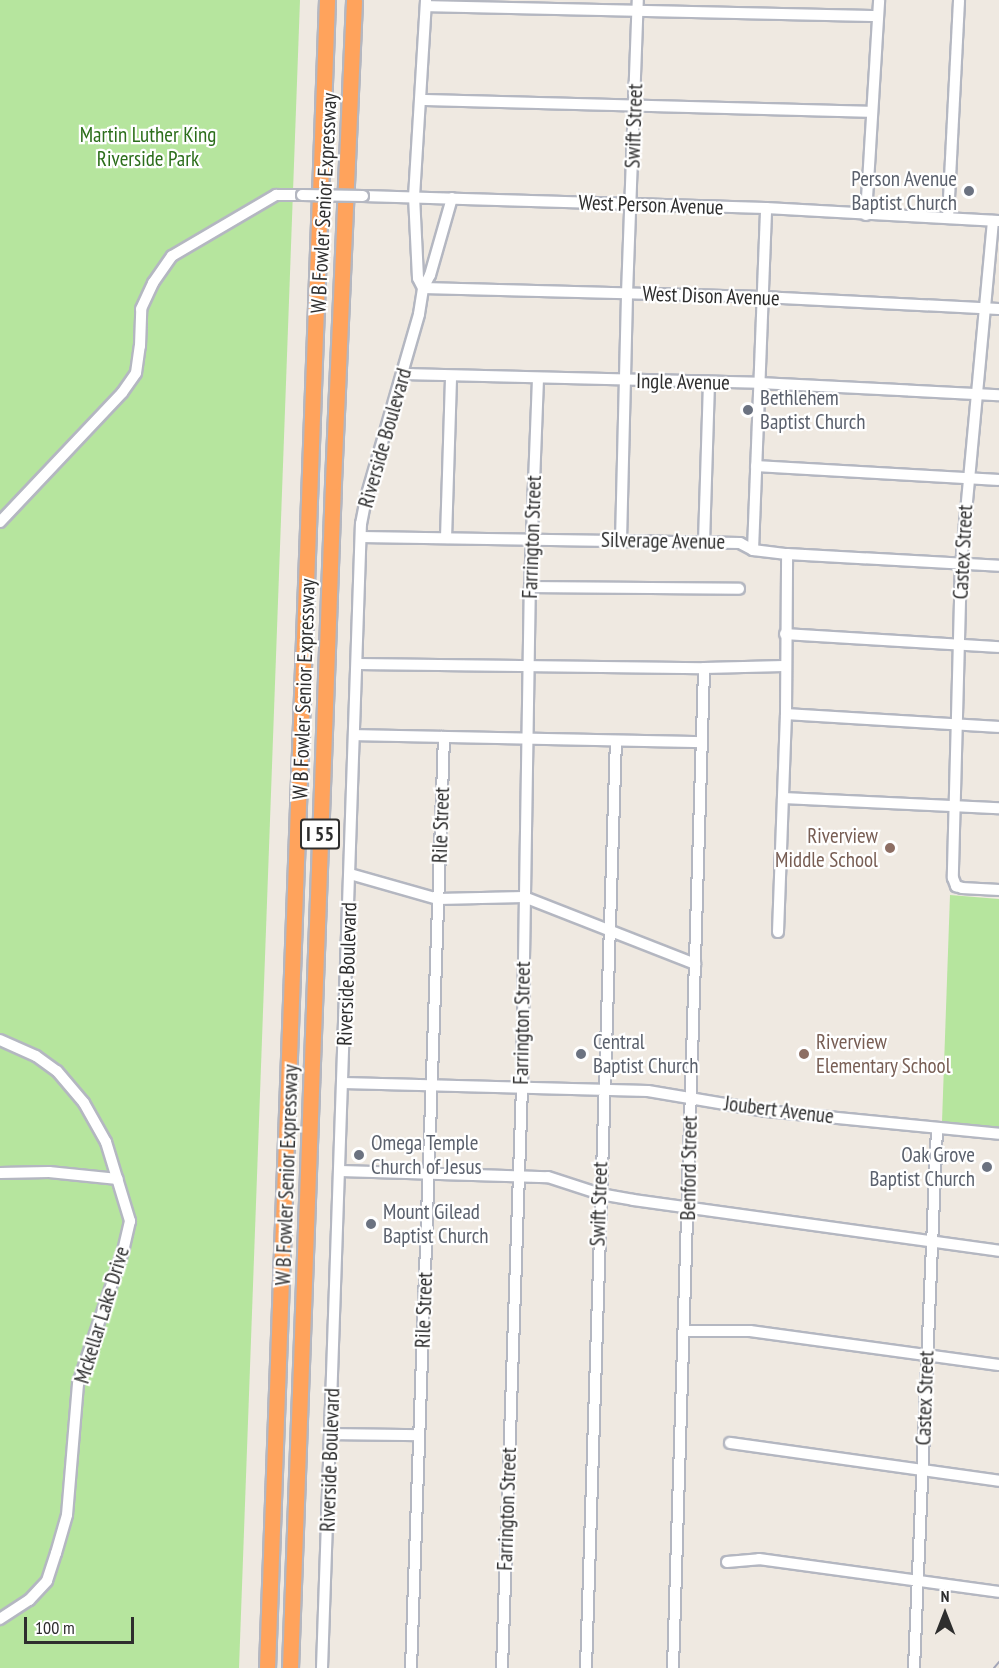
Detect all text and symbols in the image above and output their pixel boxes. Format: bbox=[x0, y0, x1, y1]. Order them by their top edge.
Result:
street label: Swift Street bbox=[620, 83, 648, 169]
street label: W B Fowler Senior Expressway bbox=[306, 92, 342, 314]
park label: Martin Luther King Riverside Park bbox=[80, 122, 216, 172]
place label: Person Avenue Baptist Church bbox=[851, 166, 957, 216]
marker: Person Avenue Baptist Church bbox=[962, 184, 976, 198]
street label: West Person Avenue bbox=[578, 190, 724, 220]
street label: West Dison Avenue bbox=[642, 281, 780, 311]
street label: Riverside Boulevard bbox=[353, 365, 417, 511]
street label: Ingle Avenue bbox=[636, 369, 730, 395]
place label: Bethlehem Baptist Church bbox=[760, 385, 866, 435]
marker: Bethlehem Baptist Church bbox=[741, 403, 755, 417]
street label: Farrington Street bbox=[517, 475, 547, 599]
street label: Castex Street bbox=[948, 504, 978, 600]
street label: Silverage Avenue bbox=[600, 527, 726, 555]
street label: W B Fowler Senior Expressway bbox=[288, 578, 320, 800]
street label: Rile Street bbox=[427, 787, 455, 863]
road number: I 55 bbox=[299, 817, 341, 851]
place label: Riverview Middle School bbox=[775, 823, 878, 873]
marker: Riverview Middle School bbox=[883, 841, 897, 855]
street label: Riverside Boulevard bbox=[332, 902, 362, 1046]
street label: Farrington Street bbox=[508, 961, 536, 1085]
place label: Central Baptist Church bbox=[593, 1029, 699, 1079]
place label: Riverview Elementary School bbox=[816, 1029, 951, 1079]
marker: Central Baptist Church bbox=[574, 1047, 588, 1061]
marker: Riverview Elementary School bbox=[797, 1047, 811, 1061]
street label: W B Fowler Senior Expressway bbox=[271, 1064, 303, 1286]
street label: Joubert Avenue bbox=[723, 1091, 835, 1129]
street label: Benford Street bbox=[675, 1115, 703, 1221]
place label: Omega Temple Church of Jesus bbox=[371, 1130, 482, 1180]
place label: Oak Grove Baptist Church bbox=[869, 1142, 975, 1192]
marker: Omega Temple Church of Jesus bbox=[352, 1148, 366, 1162]
marker: Oak Grove Baptist Church bbox=[980, 1160, 994, 1174]
street label: Swift Street bbox=[585, 1161, 613, 1247]
place label: Mount Gilead Baptist Church bbox=[383, 1199, 489, 1249]
marker: Mount Gilead Baptist Church bbox=[364, 1217, 378, 1231]
street label: Mckellar Lake Drive bbox=[69, 1243, 135, 1387]
street label: Rile Street bbox=[410, 1272, 438, 1348]
street label: Castex Street bbox=[911, 1350, 939, 1446]
street label: Riverside Boulevard bbox=[315, 1388, 345, 1532]
street label: Farrington Street bbox=[492, 1447, 522, 1571]
north arrow bbox=[915, 1584, 975, 1644]
text: N bbox=[941, 1586, 949, 1606]
scale bar bbox=[27, 1605, 136, 1643]
text: 100 m bbox=[35, 1616, 75, 1639]

